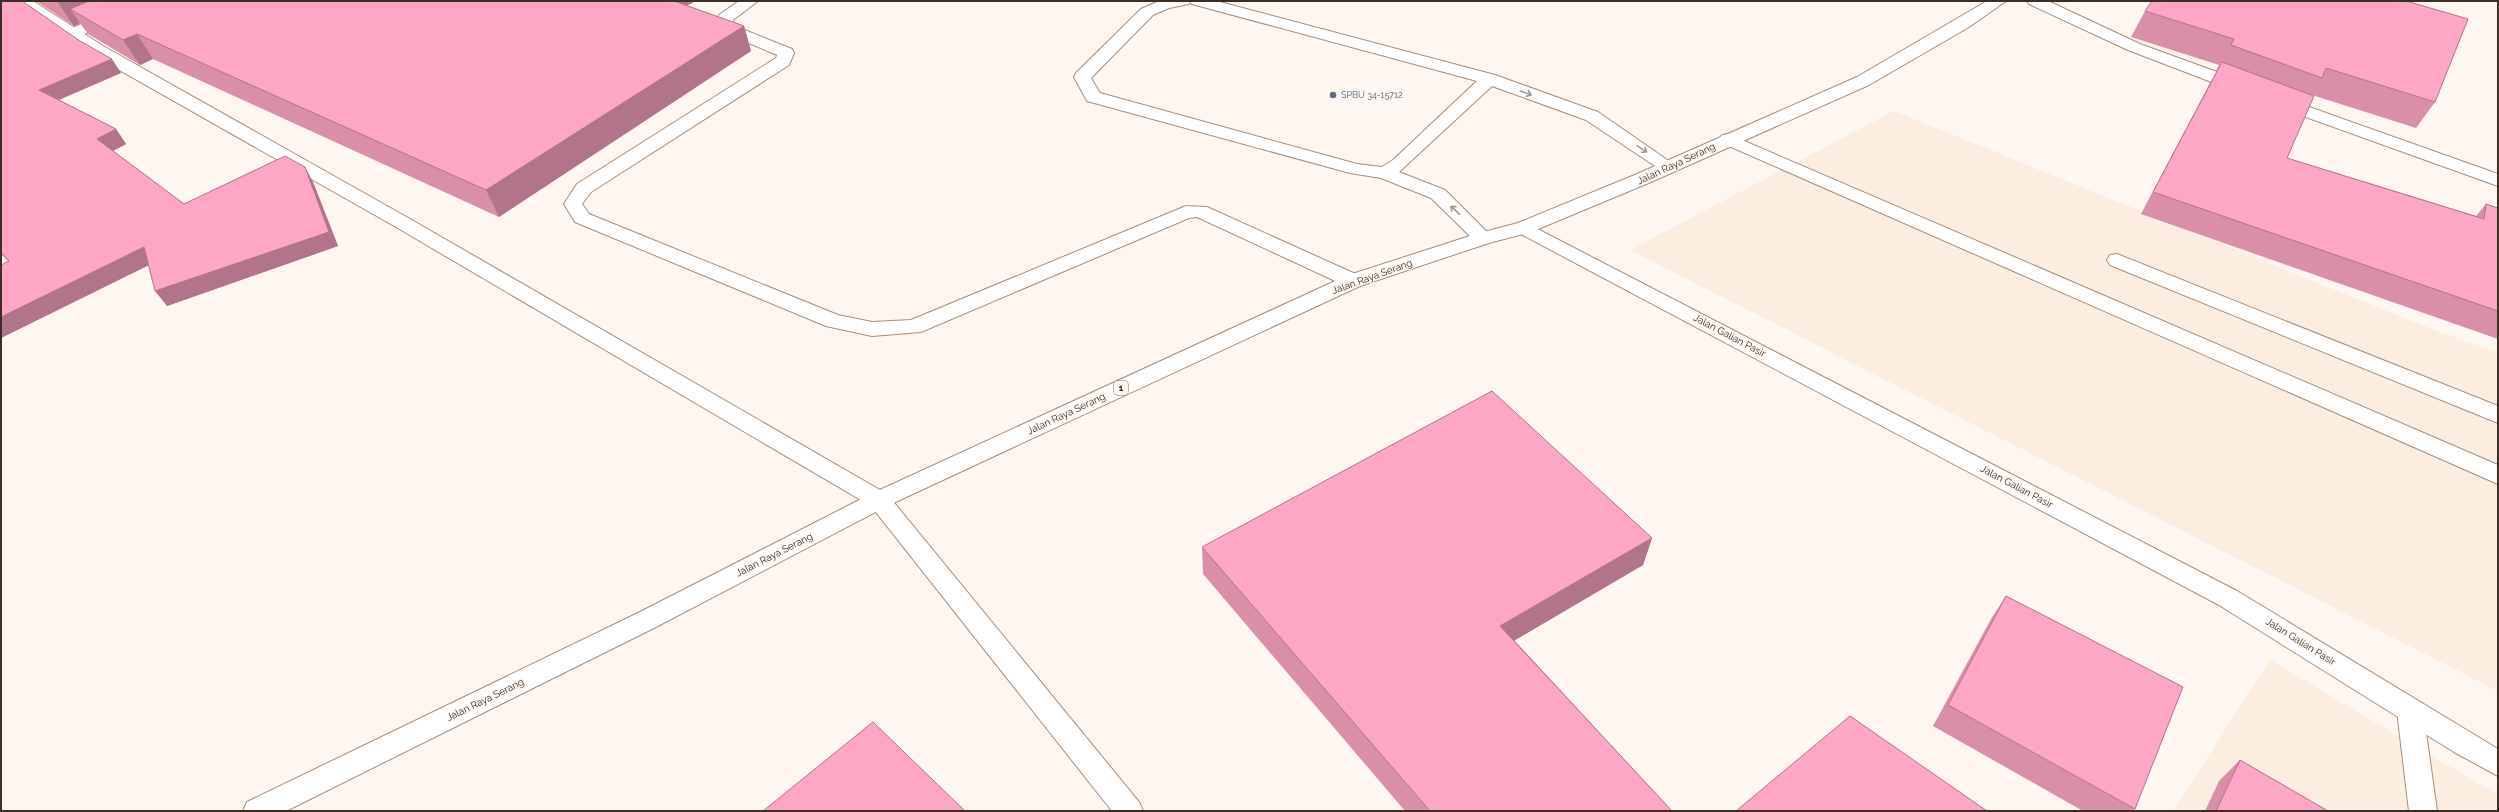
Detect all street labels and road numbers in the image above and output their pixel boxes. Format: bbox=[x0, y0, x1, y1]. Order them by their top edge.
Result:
street label: Jalan Raya Serang bbox=[1636, 141, 1717, 186]
street label: Jalan Raya Serang bbox=[1331, 257, 1414, 296]
street label: Jalan Galian Pasir bbox=[1692, 312, 1768, 359]
road number: 1 bbox=[1114, 381, 1128, 395]
street label: Jalan Raya Serang bbox=[1026, 391, 1107, 436]
street label: Jalan Galian Pasir bbox=[1979, 463, 2055, 510]
street label: Jalan Raya Serang bbox=[734, 530, 814, 579]
street label: Jalan Galian Pasir bbox=[2264, 616, 2338, 668]
street label: Jalan Raya Serang bbox=[445, 676, 526, 723]

